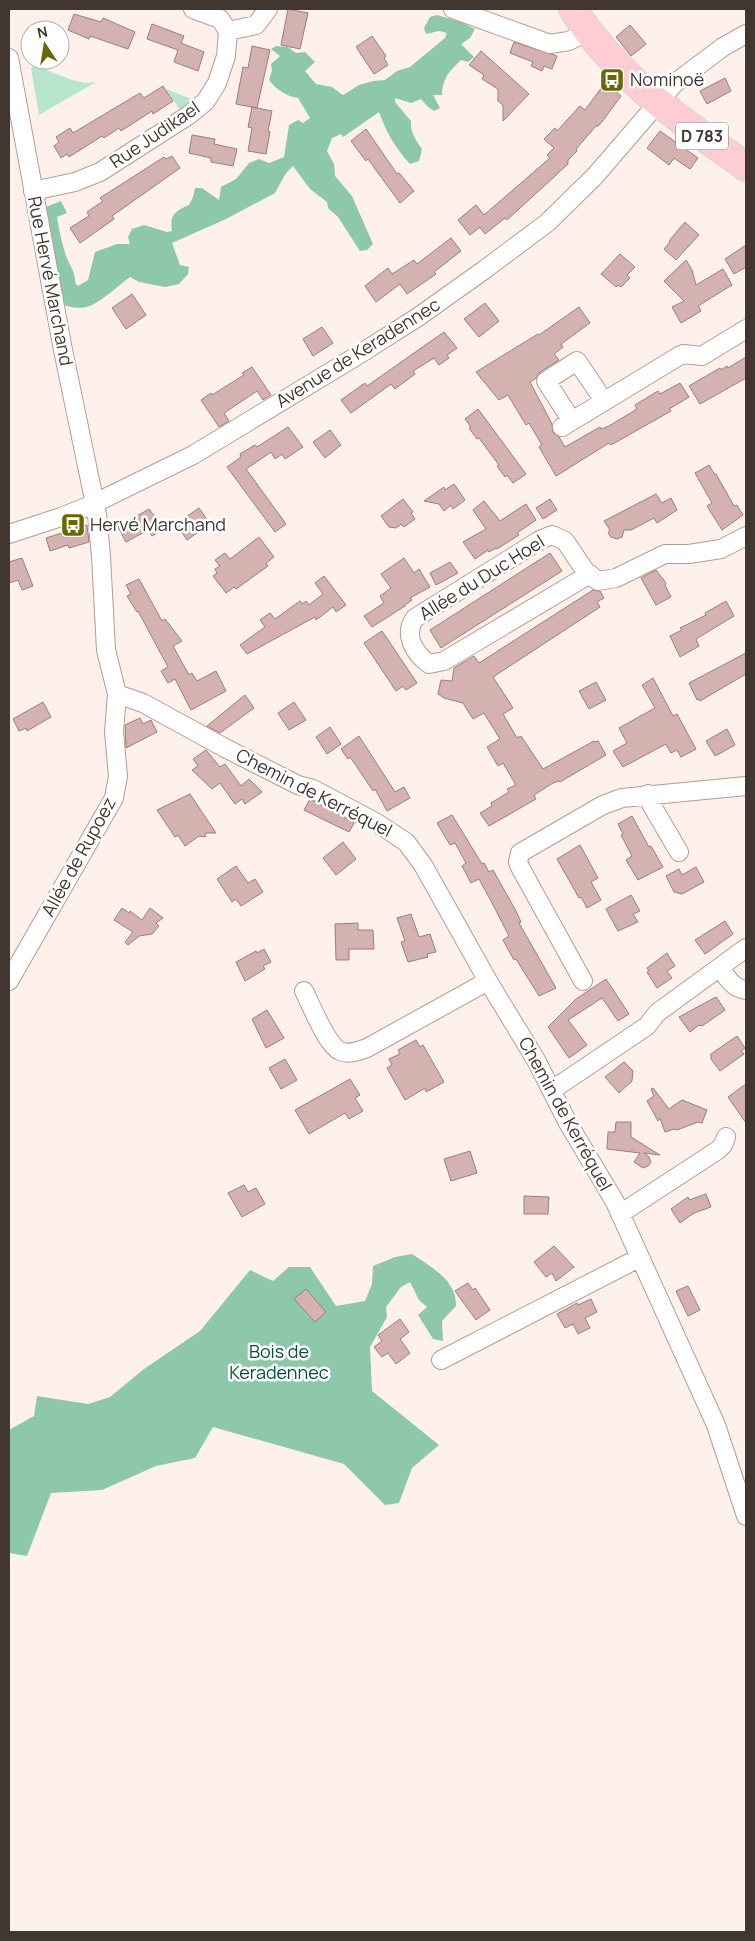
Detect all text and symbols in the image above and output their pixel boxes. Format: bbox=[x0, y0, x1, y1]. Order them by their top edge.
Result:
north arrow bbox=[20, 20, 70, 70]
text: N bbox=[35, 21, 49, 42]
bus stop icon: Nominoë bbox=[599, 67, 625, 93]
place label: Nominoë bbox=[630, 67, 704, 91]
street label: Rue Judikael bbox=[105, 95, 204, 173]
road number: D 783 bbox=[676, 122, 728, 150]
street label: Rue Hervé Marchand bbox=[23, 194, 79, 368]
street label: Avenue de Keradennec bbox=[271, 292, 444, 413]
bus stop icon: Hervé Marchand bbox=[60, 512, 86, 538]
place label: Hervé Marchand bbox=[90, 512, 226, 536]
street label: Allée du Duc Hoel bbox=[414, 529, 549, 625]
street label: Chemin de Kerréquel bbox=[232, 742, 397, 842]
street label: Allée de Rupoez bbox=[35, 793, 121, 920]
street label: Chemin de Kerréquel bbox=[514, 1032, 618, 1195]
park label: Bois de Keradennec bbox=[229, 1339, 329, 1384]

